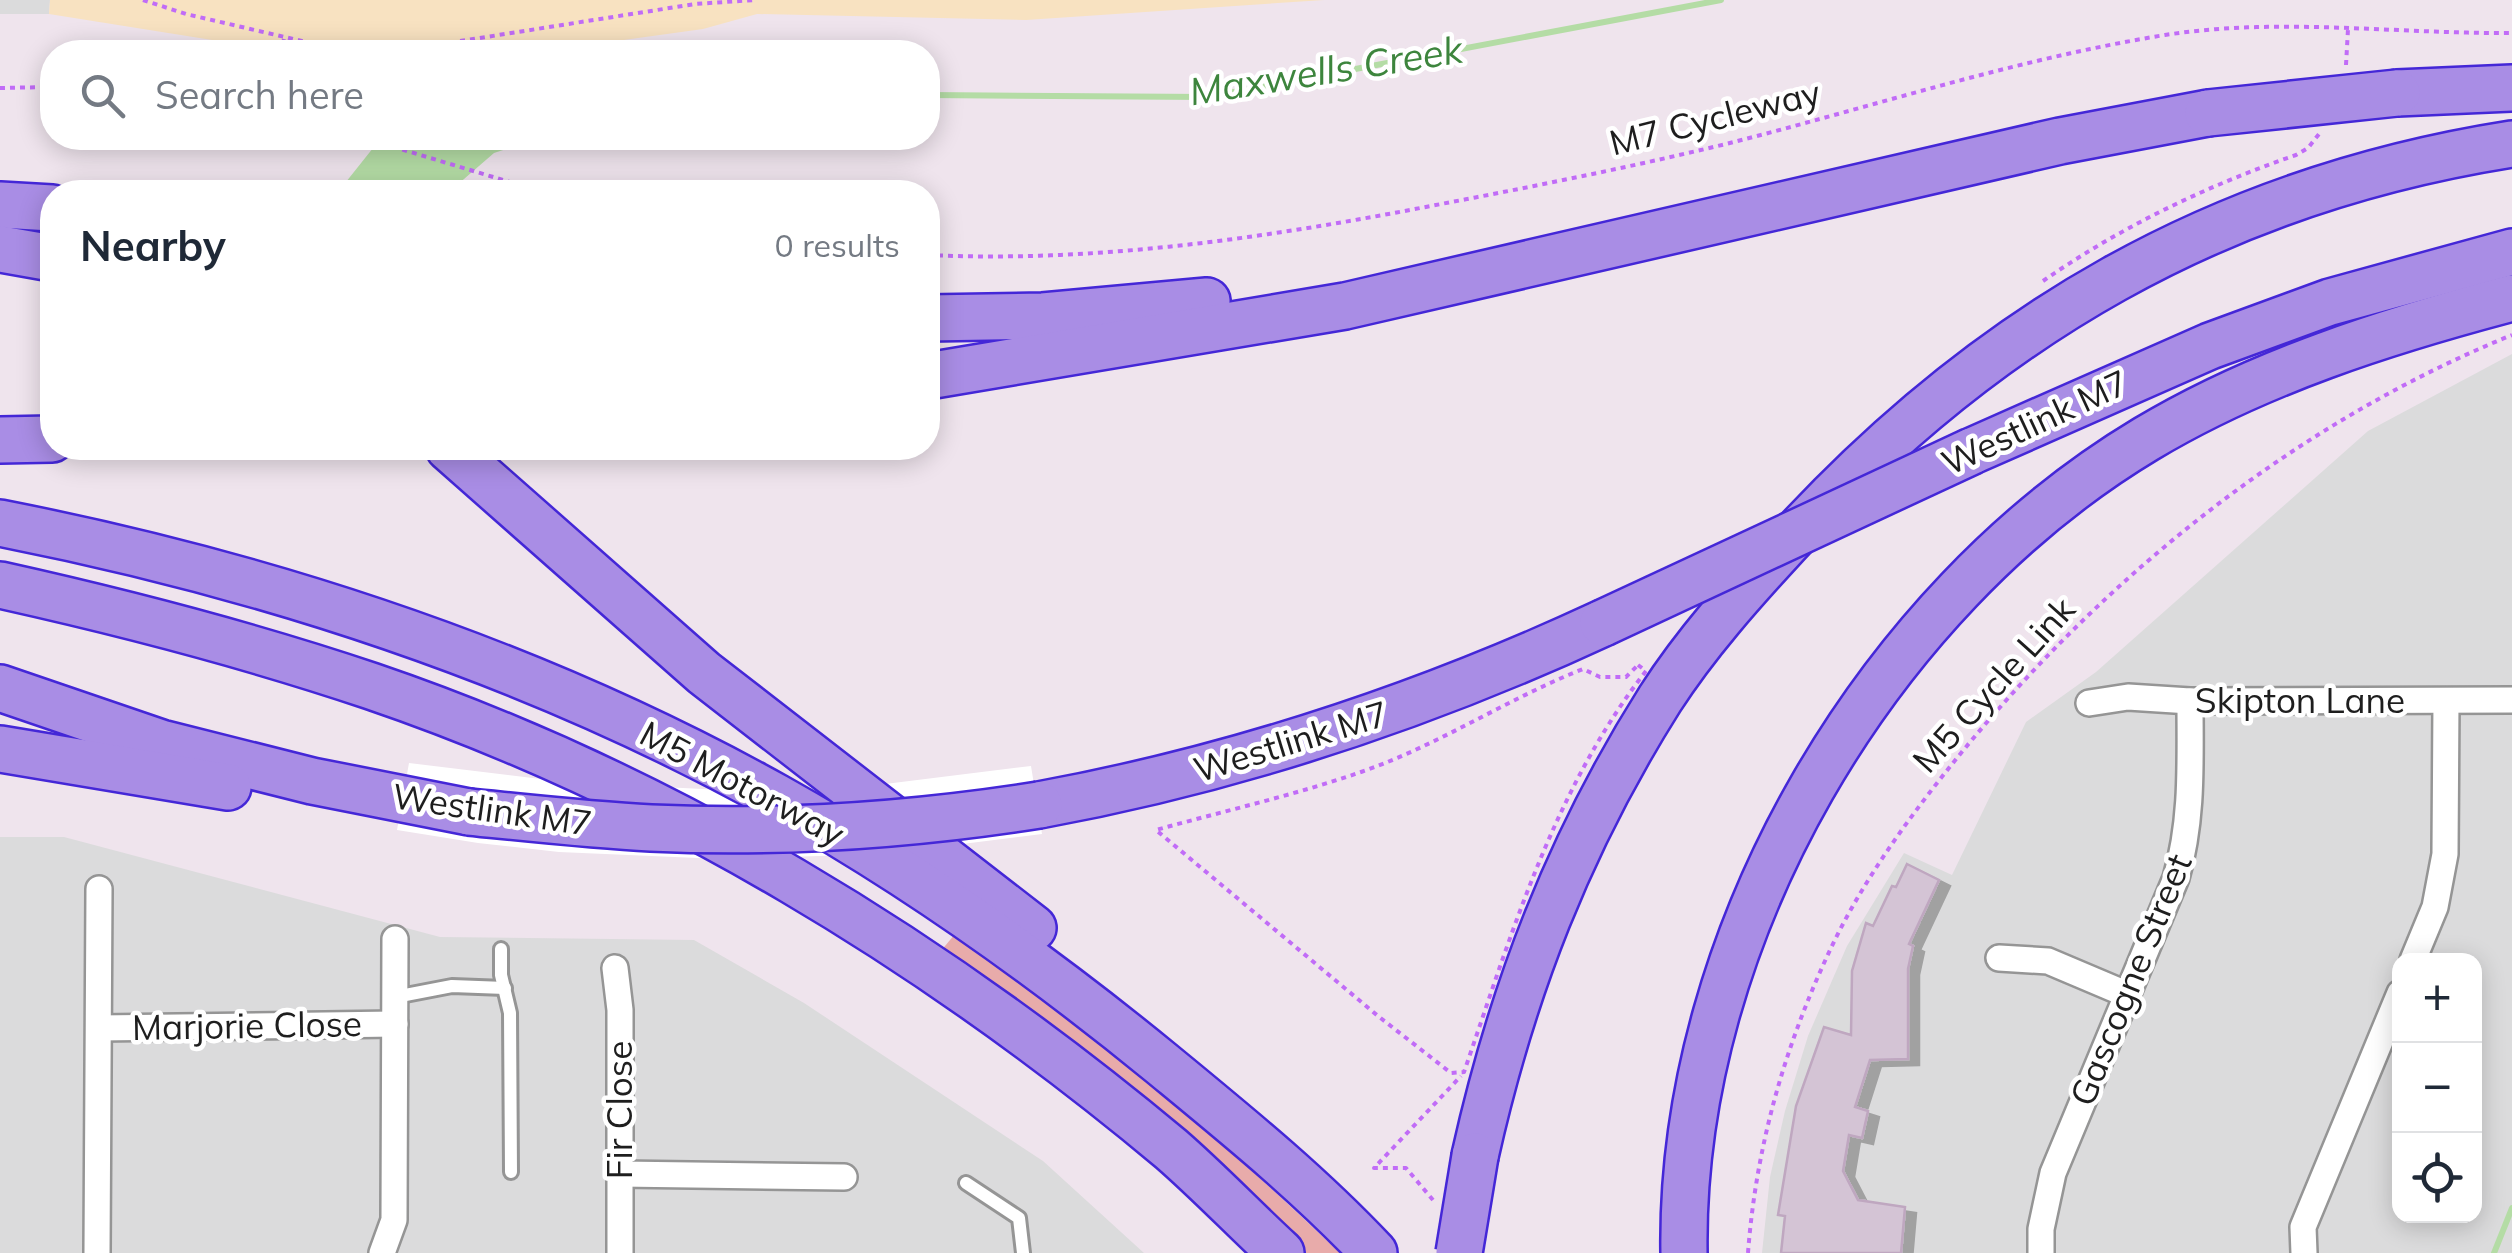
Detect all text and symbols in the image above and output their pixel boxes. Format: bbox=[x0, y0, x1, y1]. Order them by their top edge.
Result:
water label: Maxwells Creek bbox=[1186, 24, 1467, 115]
search box bbox=[40, 40, 940, 150]
icon: search bbox=[75, 68, 130, 123]
street label: M7 Cycleway bbox=[1605, 70, 1825, 164]
text: Search here bbox=[155, 71, 364, 119]
text: Nearby bbox=[80, 219, 226, 272]
text: 0 results bbox=[775, 225, 900, 265]
street label: Westlink M7 bbox=[1934, 360, 2135, 484]
street label: M5 Cycle Link bbox=[1903, 587, 2084, 781]
street label: Skipton Lane bbox=[2195, 678, 2405, 722]
street label: Westlink M7 bbox=[1188, 691, 1393, 791]
street label: M5 Motorway bbox=[633, 711, 853, 856]
street label: Westlink M7 bbox=[390, 773, 595, 845]
street label: Gascogne Street bbox=[2060, 847, 2201, 1112]
map controls bbox=[2392, 953, 2482, 1223]
button: + bbox=[2392, 953, 2482, 1043]
street label: Marjorie Close bbox=[132, 1001, 362, 1049]
street label: Fir Close bbox=[597, 1041, 641, 1179]
button: − bbox=[2392, 1043, 2482, 1133]
button: locate bbox=[2392, 1133, 2482, 1223]

